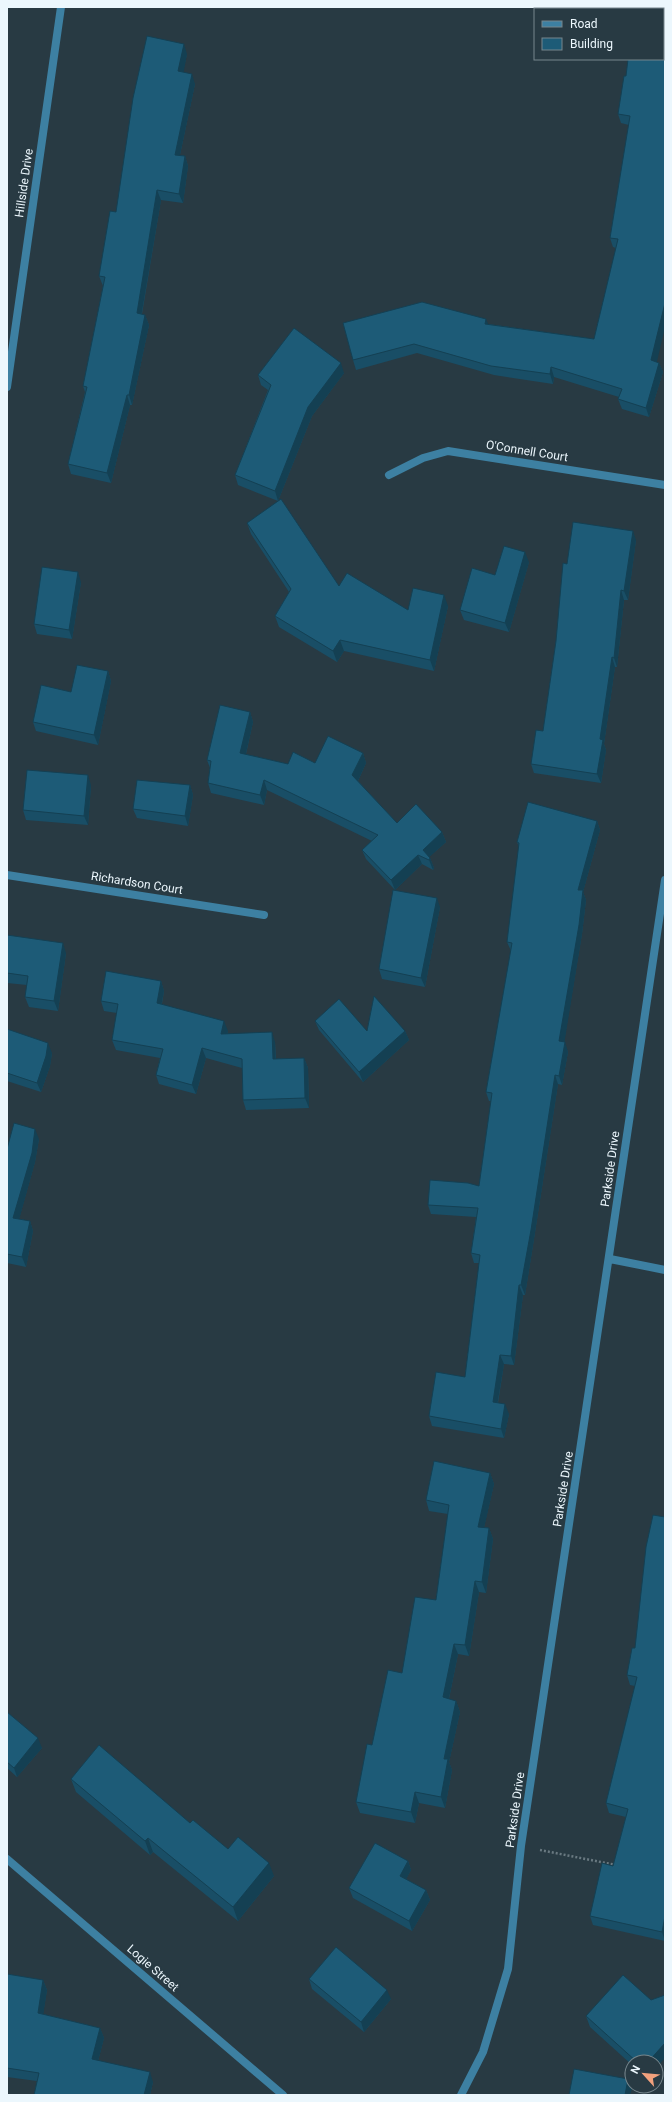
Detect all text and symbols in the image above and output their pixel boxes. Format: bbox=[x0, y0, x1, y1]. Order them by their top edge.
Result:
legend bbox=[534, 8, 664, 60]
text: Road bbox=[570, 17, 598, 31]
text: Building bbox=[570, 37, 613, 51]
street label: Hillside Drive bbox=[12, 148, 36, 218]
street label: O'Connell Court bbox=[485, 438, 569, 464]
street label: Richardson Court bbox=[90, 869, 184, 897]
street label: Parkside Drive bbox=[598, 1130, 622, 1208]
street label: Parkside Drive bbox=[550, 1450, 576, 1528]
street label: Parkside Drive bbox=[503, 1771, 527, 1849]
street label: Logie Street bbox=[124, 1942, 182, 1994]
north arrow bbox=[624, 2054, 664, 2094]
text: N bbox=[628, 2063, 643, 2076]

